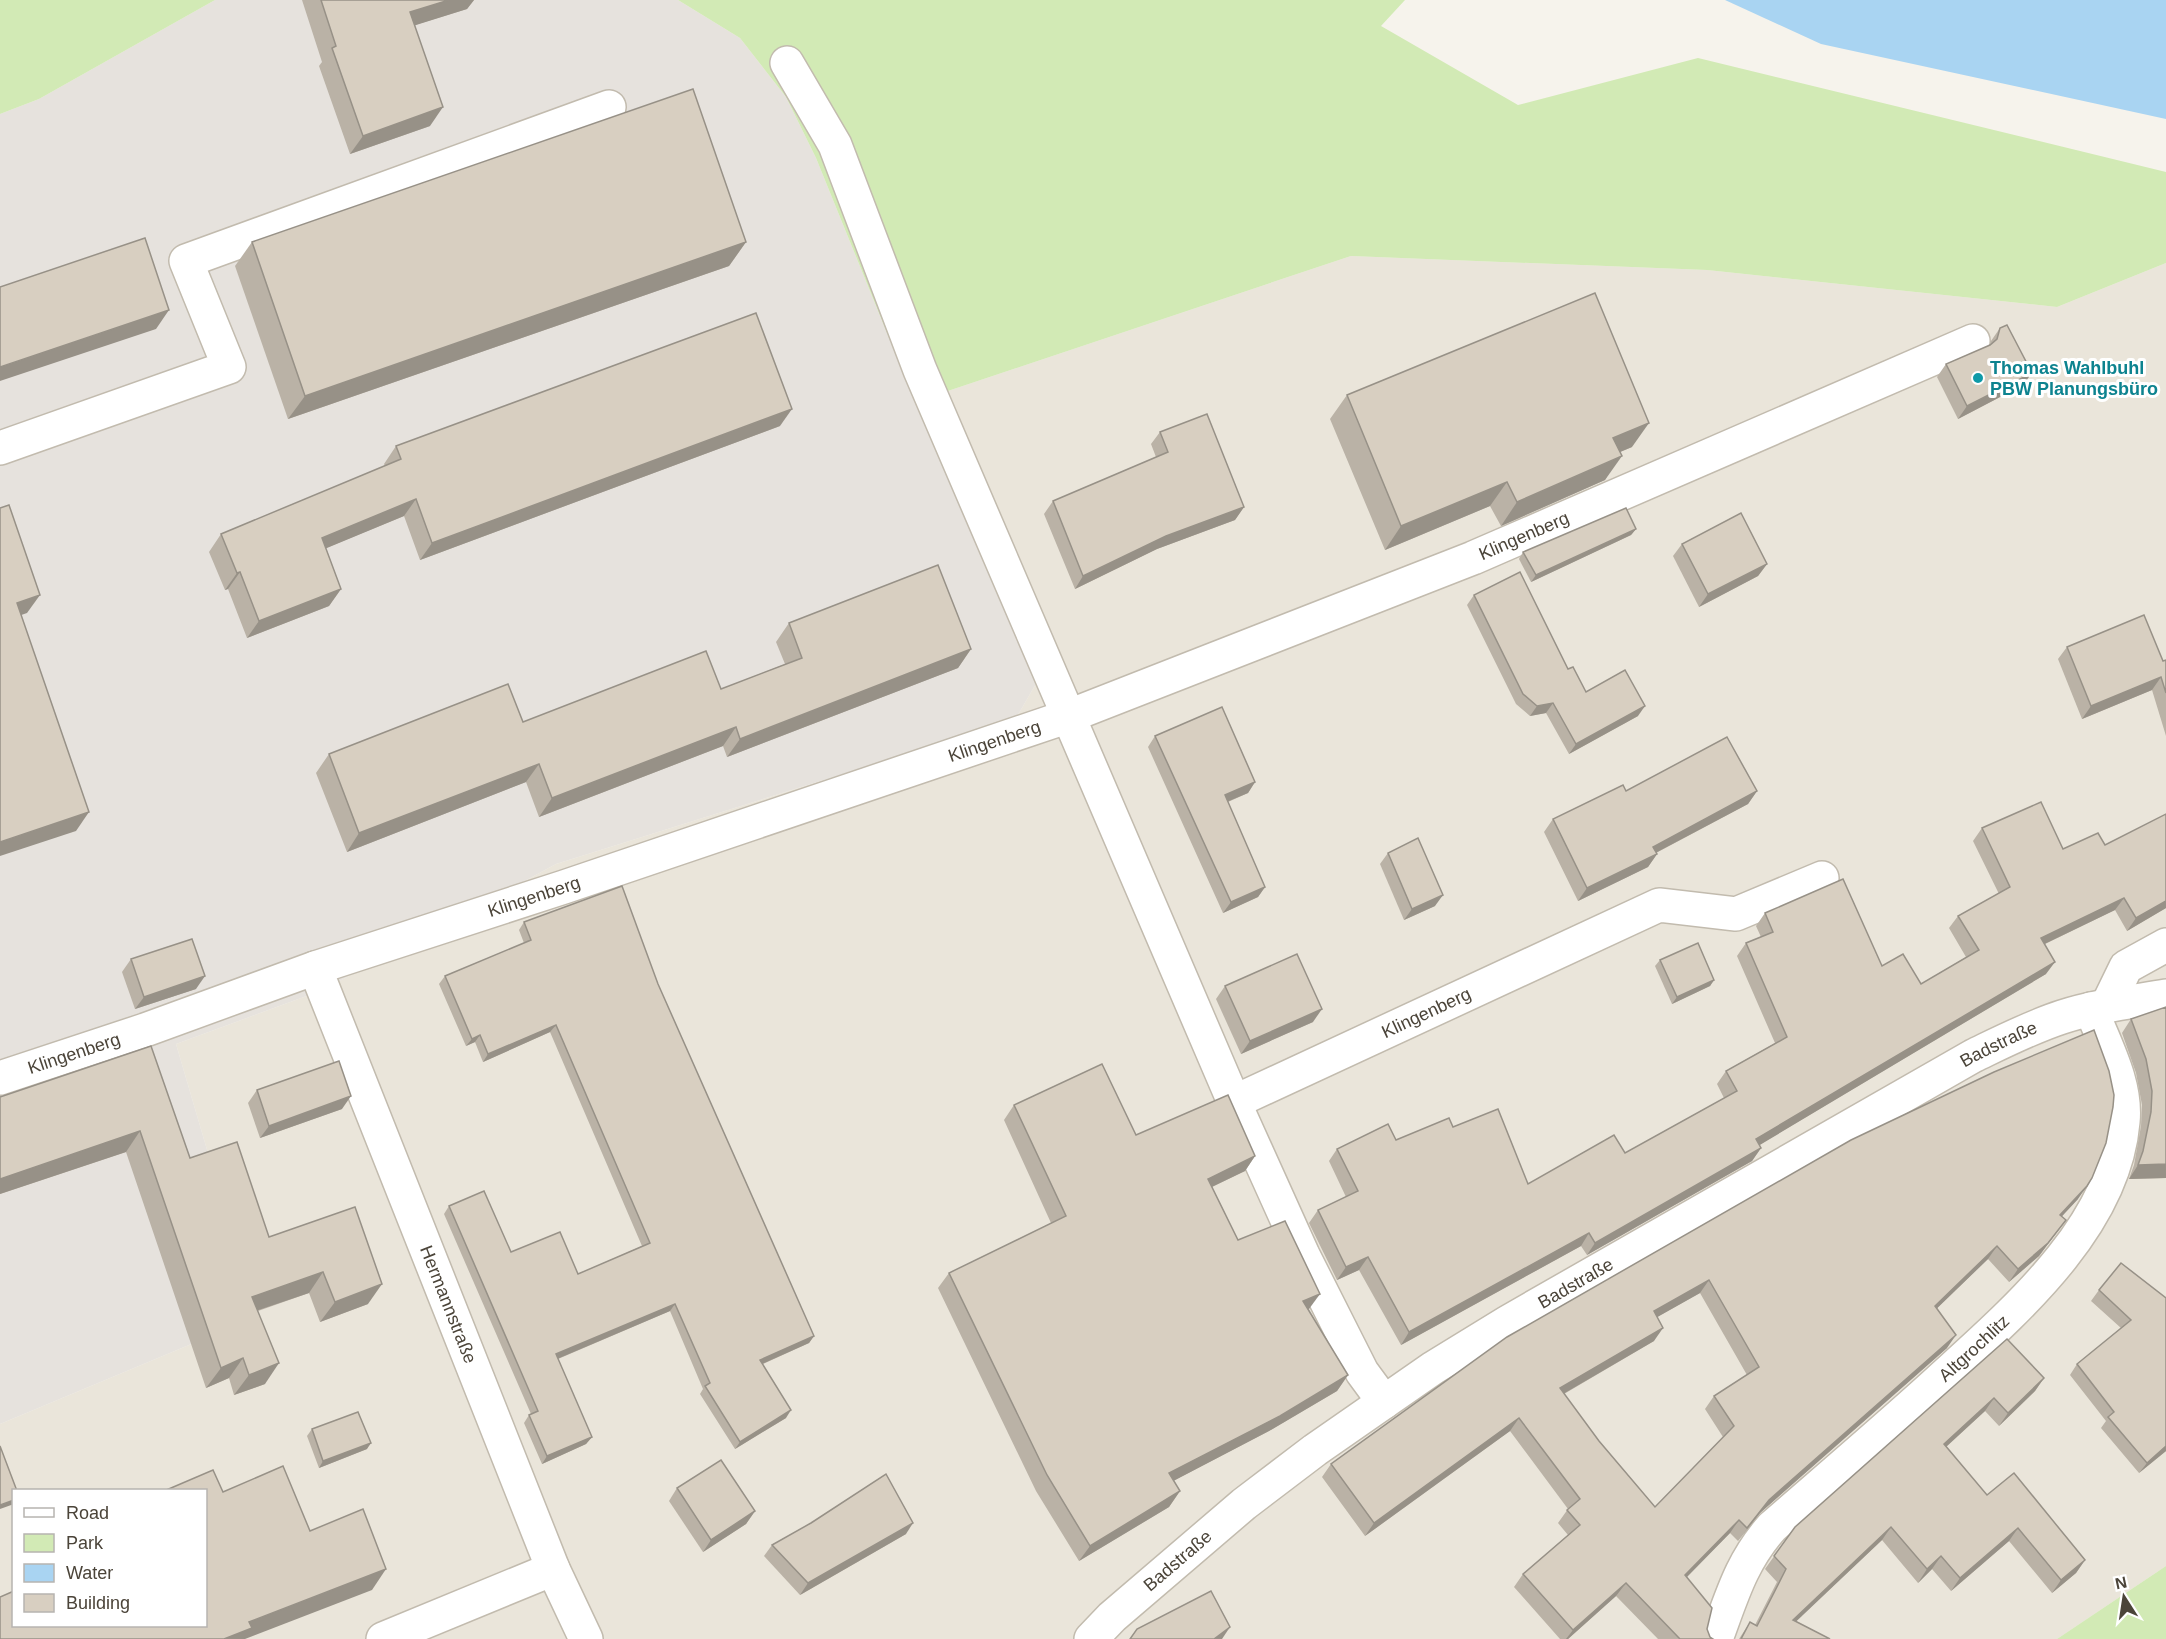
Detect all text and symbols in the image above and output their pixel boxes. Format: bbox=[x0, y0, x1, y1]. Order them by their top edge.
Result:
place label: Thomas Wahlbuhl PBW Planungsbüro bbox=[1990, 358, 2158, 399]
marker: Thomas Wahlbuhl PBW Planungsbüro bbox=[1971, 371, 1985, 385]
street label: Klingenberg bbox=[1476, 508, 1572, 564]
street label: Klingenberg bbox=[946, 716, 1043, 766]
street label: Klingenberg bbox=[485, 872, 583, 921]
street label: Klingenberg bbox=[1379, 984, 1474, 1042]
street label: Badstraße bbox=[1956, 1017, 2040, 1071]
street label: Klingenberg bbox=[25, 1029, 123, 1078]
street label: Hermannstraße bbox=[416, 1243, 481, 1366]
street label: Badstraße bbox=[1535, 1254, 1617, 1313]
street label: Altgrochlitz bbox=[1935, 1311, 2013, 1386]
legend bbox=[12, 1489, 207, 1627]
text: Road bbox=[66, 1503, 109, 1523]
street label: Badstraße bbox=[1140, 1526, 1216, 1595]
text: Park bbox=[66, 1533, 104, 1553]
text: Water bbox=[66, 1563, 113, 1583]
north arrow bbox=[2094, 1567, 2154, 1627]
text: N bbox=[2114, 1573, 2128, 1592]
text: Building bbox=[66, 1593, 130, 1613]

